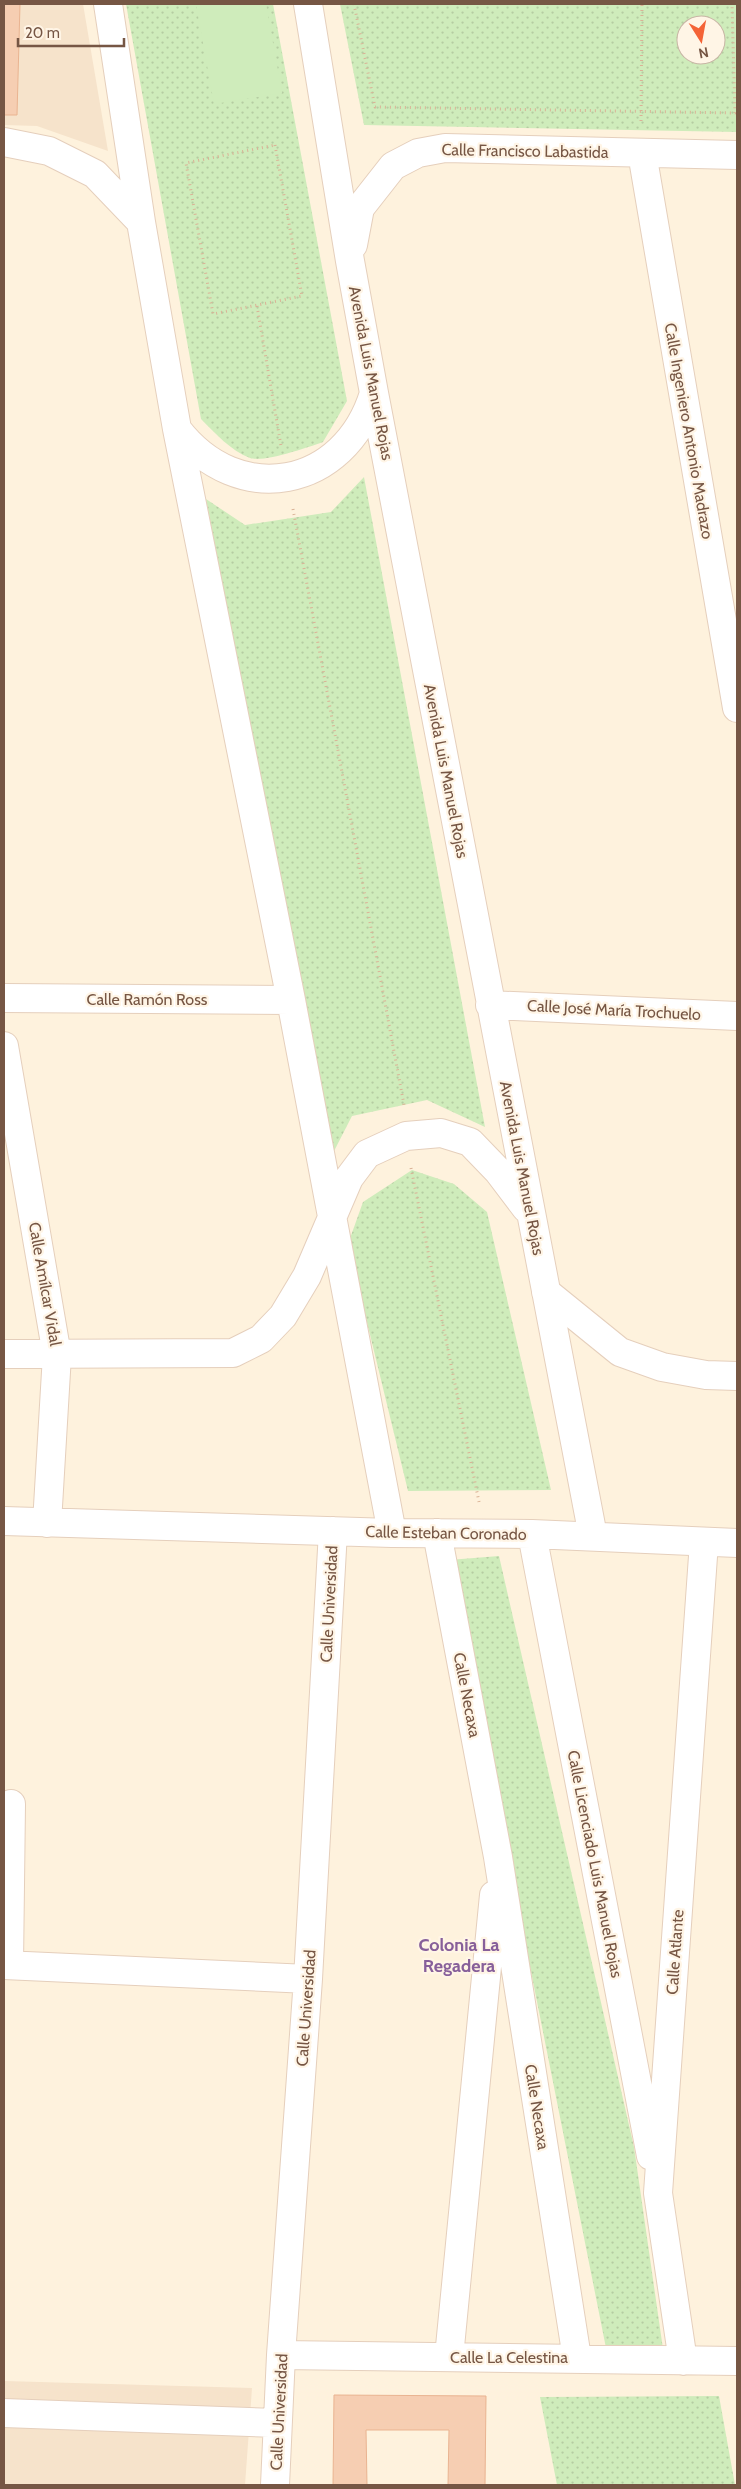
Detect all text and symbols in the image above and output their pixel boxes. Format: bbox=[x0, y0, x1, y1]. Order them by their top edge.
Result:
scale bar bbox=[18, 15, 124, 47]
north arrow bbox=[676, 15, 726, 65]
text: 20 m bbox=[25, 24, 60, 42]
text: N bbox=[697, 43, 710, 63]
street label: Calle Francisco Labastida bbox=[441, 140, 609, 162]
street label: Avenida Luis Manuel Rojas bbox=[345, 284, 397, 462]
street label: Calle Ingeniero Antonio Madrazo bbox=[661, 321, 717, 541]
street label: Avenida Luis Manuel Rojas bbox=[420, 682, 472, 860]
street label: Calle Ramón Ross bbox=[87, 990, 208, 1009]
street label: Calle José María Trochuelo bbox=[527, 996, 702, 1024]
street label: Avenida Luis Manuel Rojas bbox=[496, 1079, 548, 1257]
street label: Calle Amílcar Vidal bbox=[25, 1221, 65, 1348]
street label: Calle Esteban Coronado bbox=[365, 1522, 527, 1544]
street label: Calle Universidad bbox=[316, 1545, 342, 1663]
street label: Calle Necaxa bbox=[449, 1651, 485, 1739]
street label: Calle Licenciado Luis Manuel Rojas bbox=[564, 1749, 626, 1980]
street label: Calle Atlante bbox=[663, 1909, 687, 1995]
district label: Colonia La Regadera bbox=[418, 1934, 500, 1977]
street label: Calle Universidad bbox=[292, 1949, 320, 2067]
street label: Calle Necaxa bbox=[521, 2063, 553, 2151]
street label: Calle La Celestina bbox=[450, 2348, 568, 2367]
street label: Calle Universidad bbox=[266, 2353, 292, 2471]

